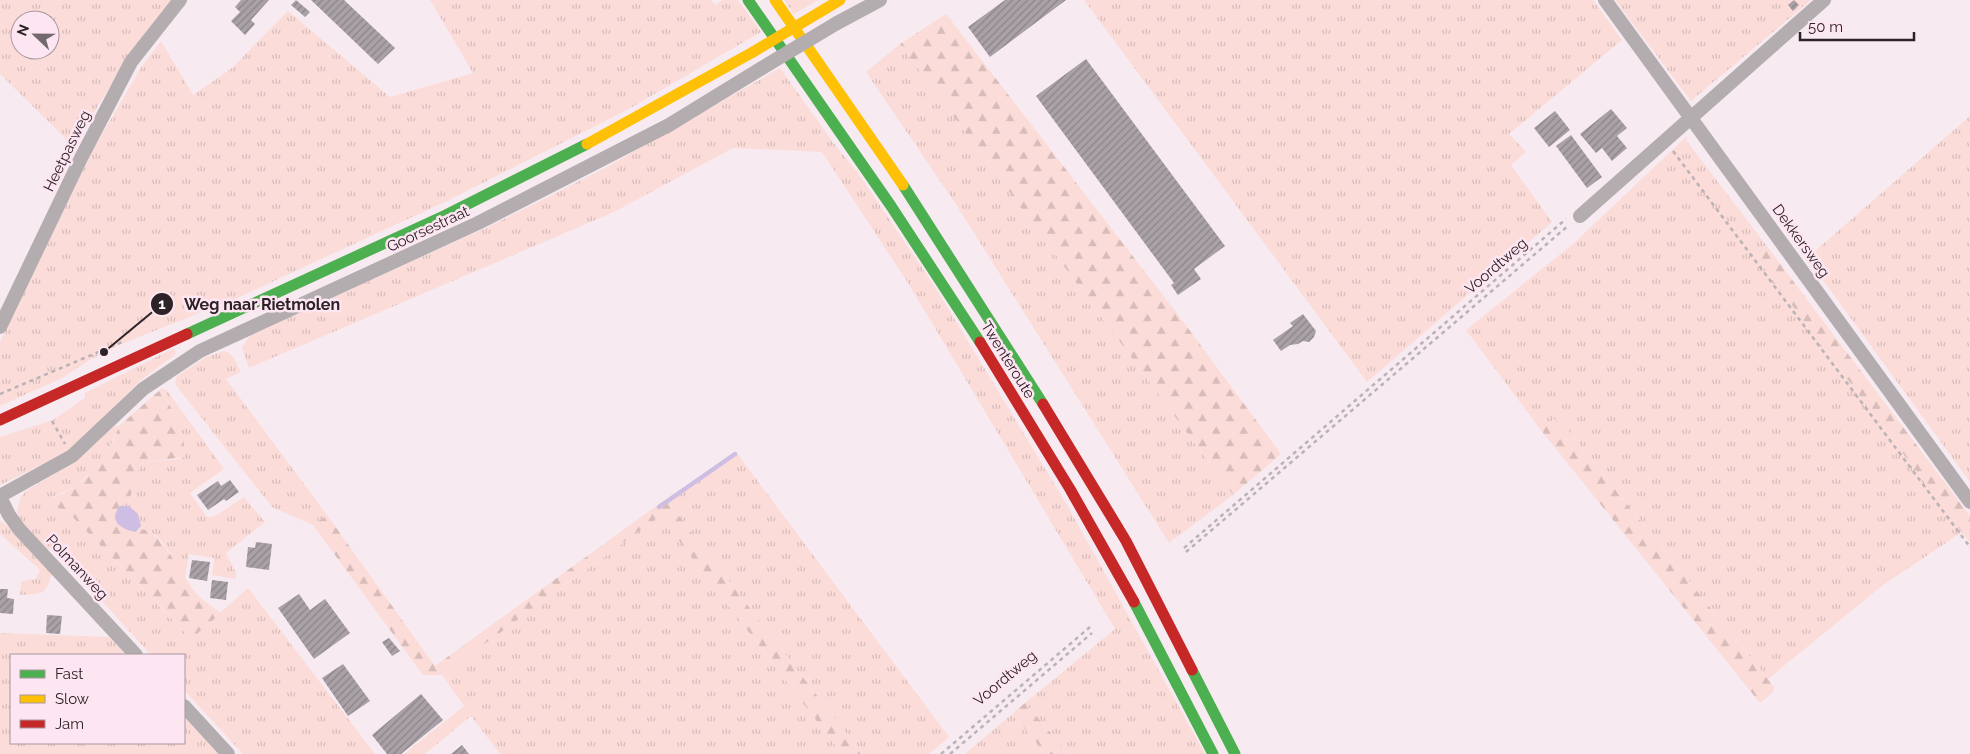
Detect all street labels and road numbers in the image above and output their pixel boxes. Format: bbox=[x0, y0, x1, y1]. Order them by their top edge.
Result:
street label: Heetpasweg bbox=[40, 107, 94, 195]
street label: Dekkersweg bbox=[1768, 201, 1834, 281]
street label: Goorsestraat bbox=[384, 202, 472, 256]
street label: Voordtweg bbox=[1461, 234, 1531, 298]
street label: Twenteroute bbox=[977, 318, 1039, 402]
street label: Polmanweg bbox=[42, 531, 112, 603]
street label: Voordtweg bbox=[970, 647, 1040, 709]

